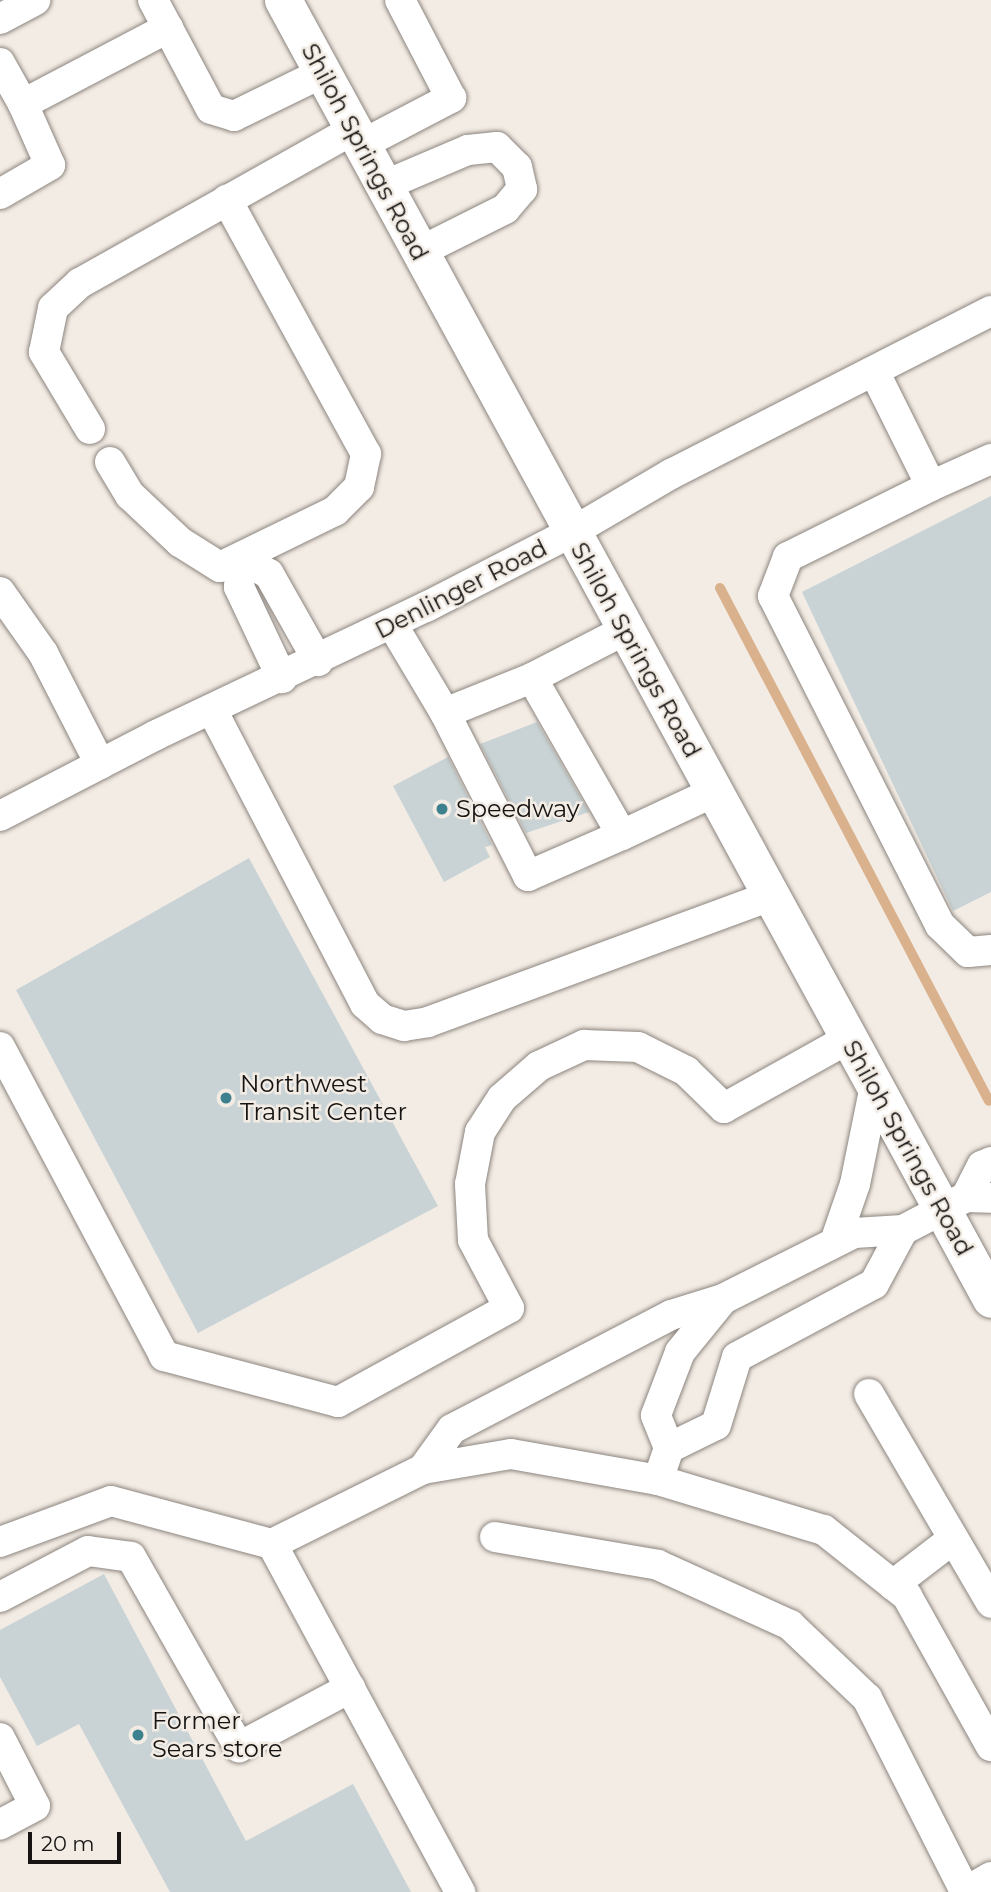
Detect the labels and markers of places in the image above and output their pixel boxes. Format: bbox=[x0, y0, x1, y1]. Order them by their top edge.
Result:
place label: Speedway bbox=[456, 795, 580, 823]
marker: Speedway bbox=[434, 801, 450, 817]
place label: Northwest Transit Center bbox=[240, 1070, 407, 1126]
marker: Northwest Transit Center bbox=[218, 1090, 234, 1106]
place label: Former Sears store bbox=[152, 1707, 282, 1763]
marker: Former Sears store bbox=[130, 1727, 146, 1743]

